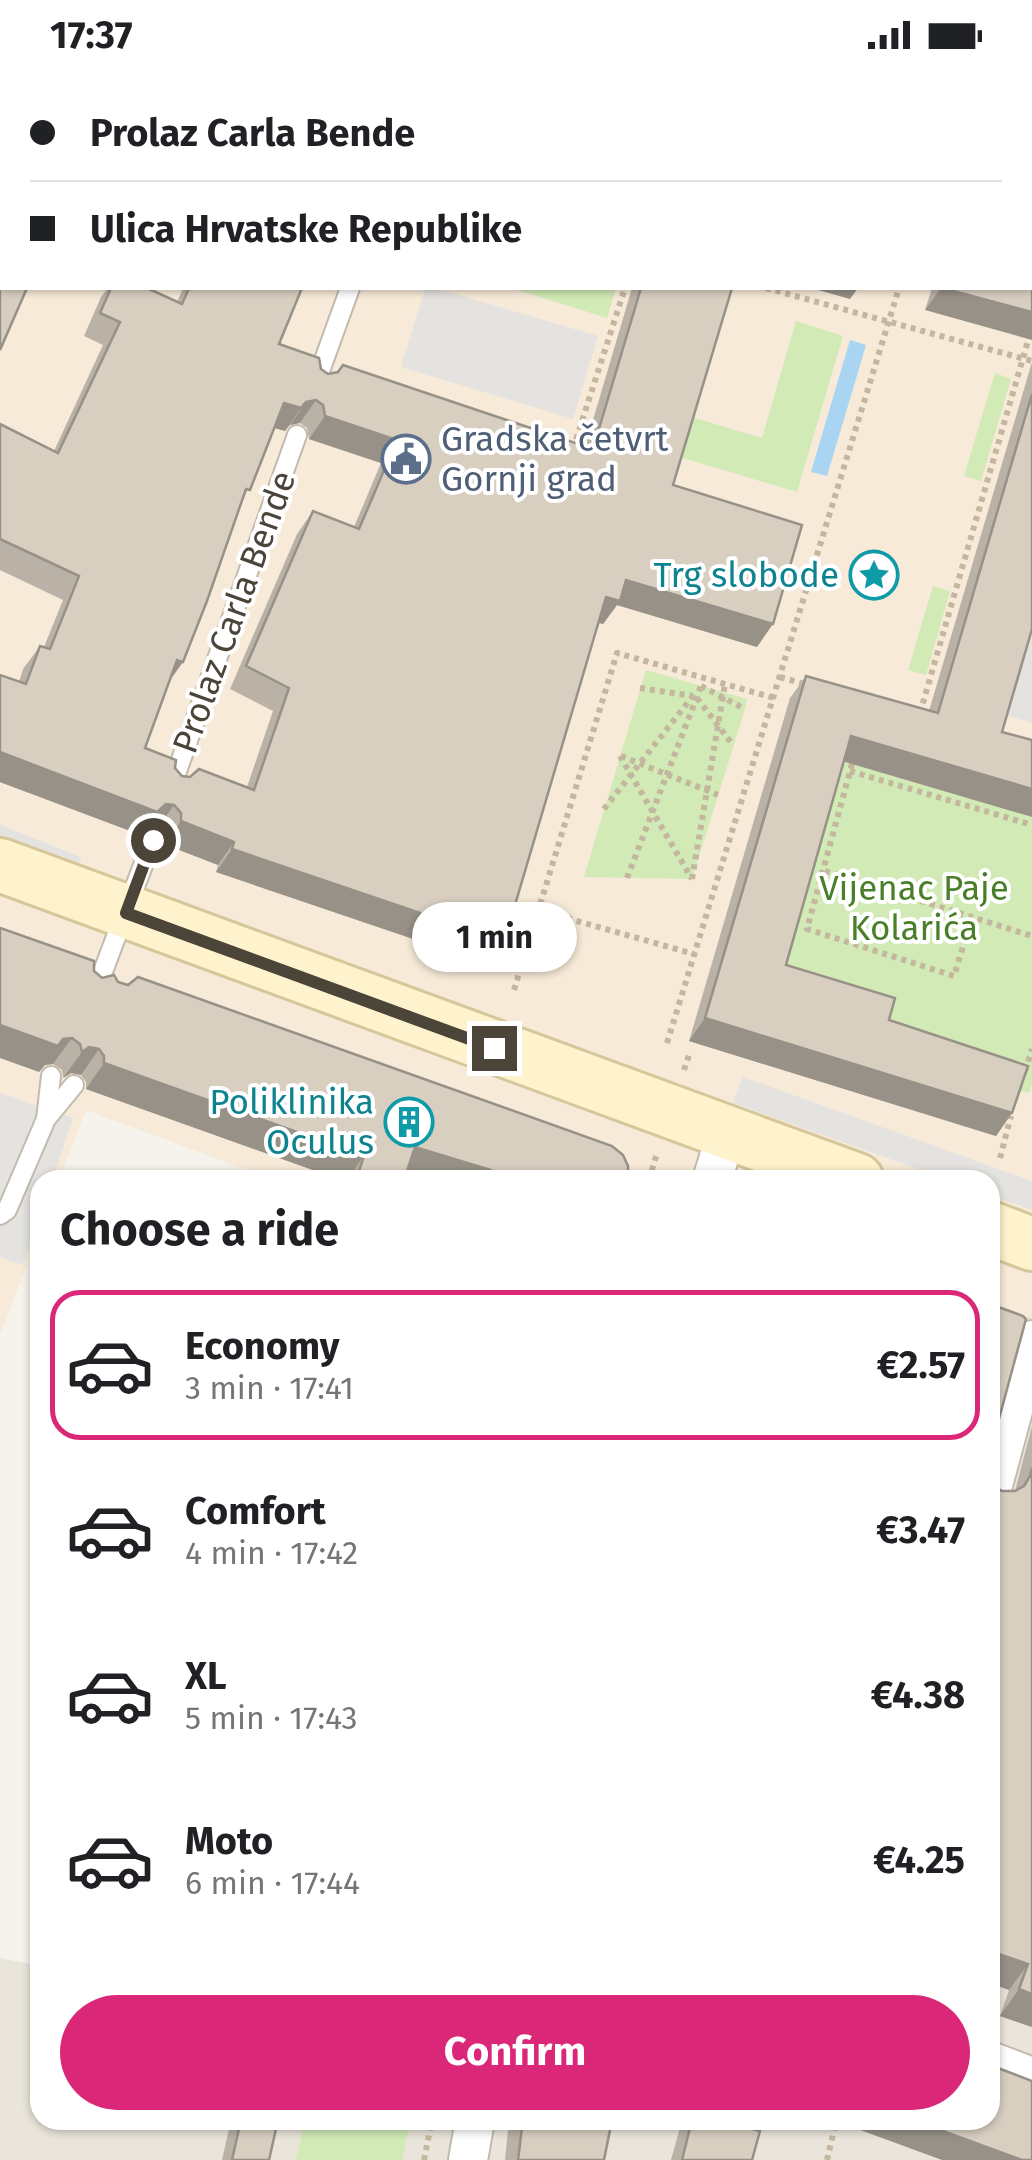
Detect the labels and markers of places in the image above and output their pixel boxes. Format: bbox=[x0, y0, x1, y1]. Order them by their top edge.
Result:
place label: Gradska četvrt Gornji grad bbox=[441, 418, 669, 500]
public building icon: Gradska četvrt Gornji grad bbox=[380, 433, 432, 485]
place icon: Trg slobode bbox=[848, 549, 900, 601]
place label: Trg slobode bbox=[653, 554, 839, 596]
place label: Poliklinika Oculus bbox=[209, 1081, 374, 1163]
building icon: Poliklinika Oculus bbox=[383, 1096, 435, 1148]

